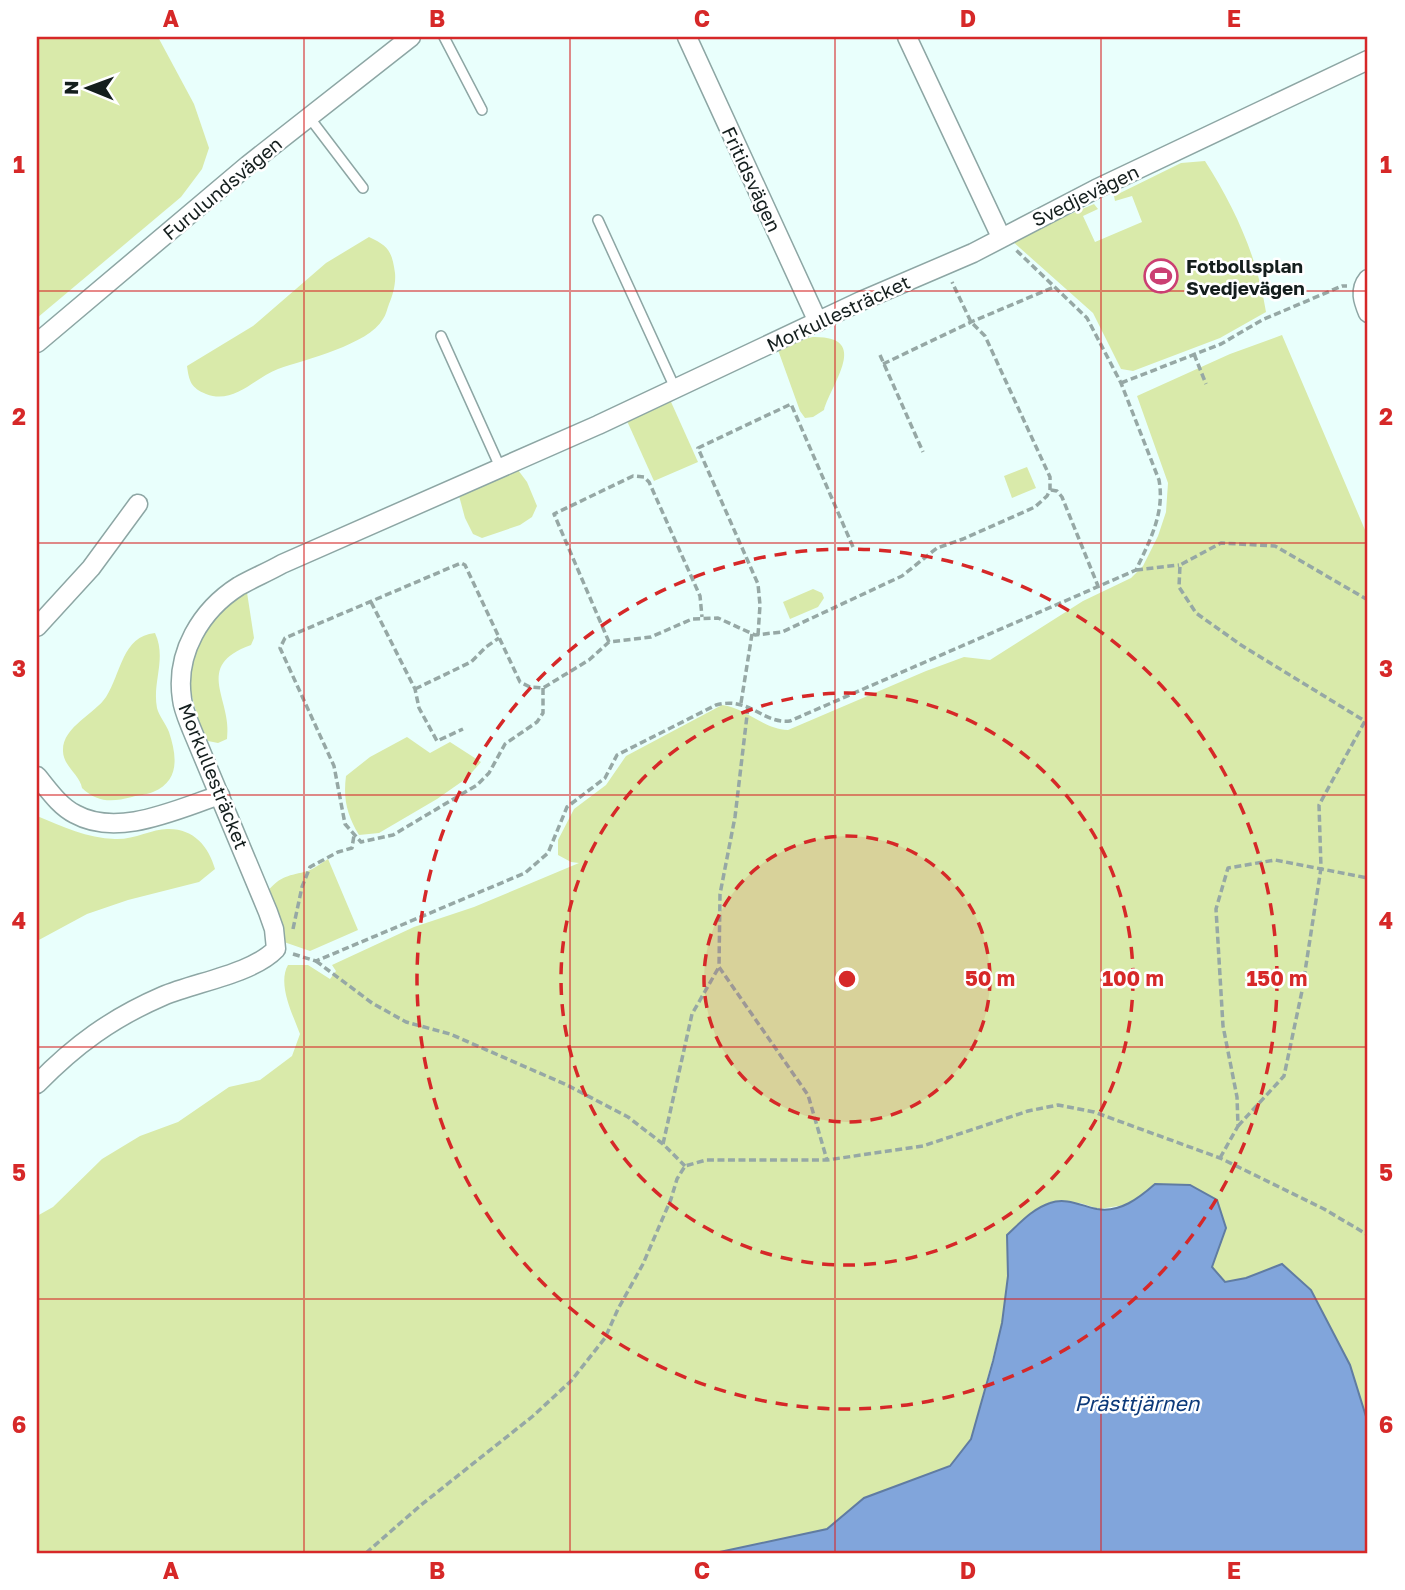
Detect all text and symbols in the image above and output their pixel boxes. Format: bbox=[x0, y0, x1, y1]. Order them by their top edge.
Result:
text: A bbox=[163, 4, 180, 32]
text: B bbox=[429, 4, 445, 32]
text: C bbox=[694, 4, 710, 32]
text: D bbox=[960, 4, 976, 32]
text: E bbox=[1227, 4, 1241, 32]
north arrow bbox=[52, 52, 122, 122]
text: N bbox=[59, 80, 82, 95]
street label: Fritidsvägen bbox=[718, 123, 786, 235]
street label: Furulundsvägen bbox=[158, 132, 286, 244]
text: 1 bbox=[13, 150, 25, 178]
text: 1 bbox=[1380, 150, 1392, 178]
street label: Svedjevägen bbox=[1028, 159, 1142, 231]
place label: Fotbollsplan Svedjevägen bbox=[1186, 254, 1305, 299]
sports icon: Fotbollsplan Svedjevägen bbox=[1142, 257, 1180, 295]
street label: Morkullesträcket bbox=[763, 270, 913, 356]
text: 2 bbox=[12, 402, 26, 430]
text: 2 bbox=[1379, 402, 1393, 430]
text: 3 bbox=[12, 654, 26, 682]
text: 3 bbox=[1379, 654, 1393, 682]
street label: Morkullesträcket bbox=[174, 700, 254, 852]
text: 4 bbox=[12, 906, 26, 934]
text: 4 bbox=[1379, 906, 1393, 934]
text: 50 m bbox=[965, 965, 1015, 991]
text: 100 m bbox=[1102, 965, 1164, 991]
text: 150 m bbox=[1247, 965, 1307, 991]
centre of rings bbox=[835, 967, 859, 991]
text: 5 bbox=[12, 1158, 26, 1186]
text: 5 bbox=[1379, 1158, 1393, 1186]
water label: Prästtjärnen bbox=[1074, 1390, 1201, 1416]
text: 6 bbox=[12, 1410, 26, 1438]
text: 6 bbox=[1379, 1410, 1393, 1438]
text: A bbox=[163, 1556, 180, 1584]
text: B bbox=[429, 1556, 445, 1584]
text: C bbox=[694, 1556, 710, 1584]
text: D bbox=[960, 1556, 976, 1584]
text: E bbox=[1227, 1556, 1241, 1584]

